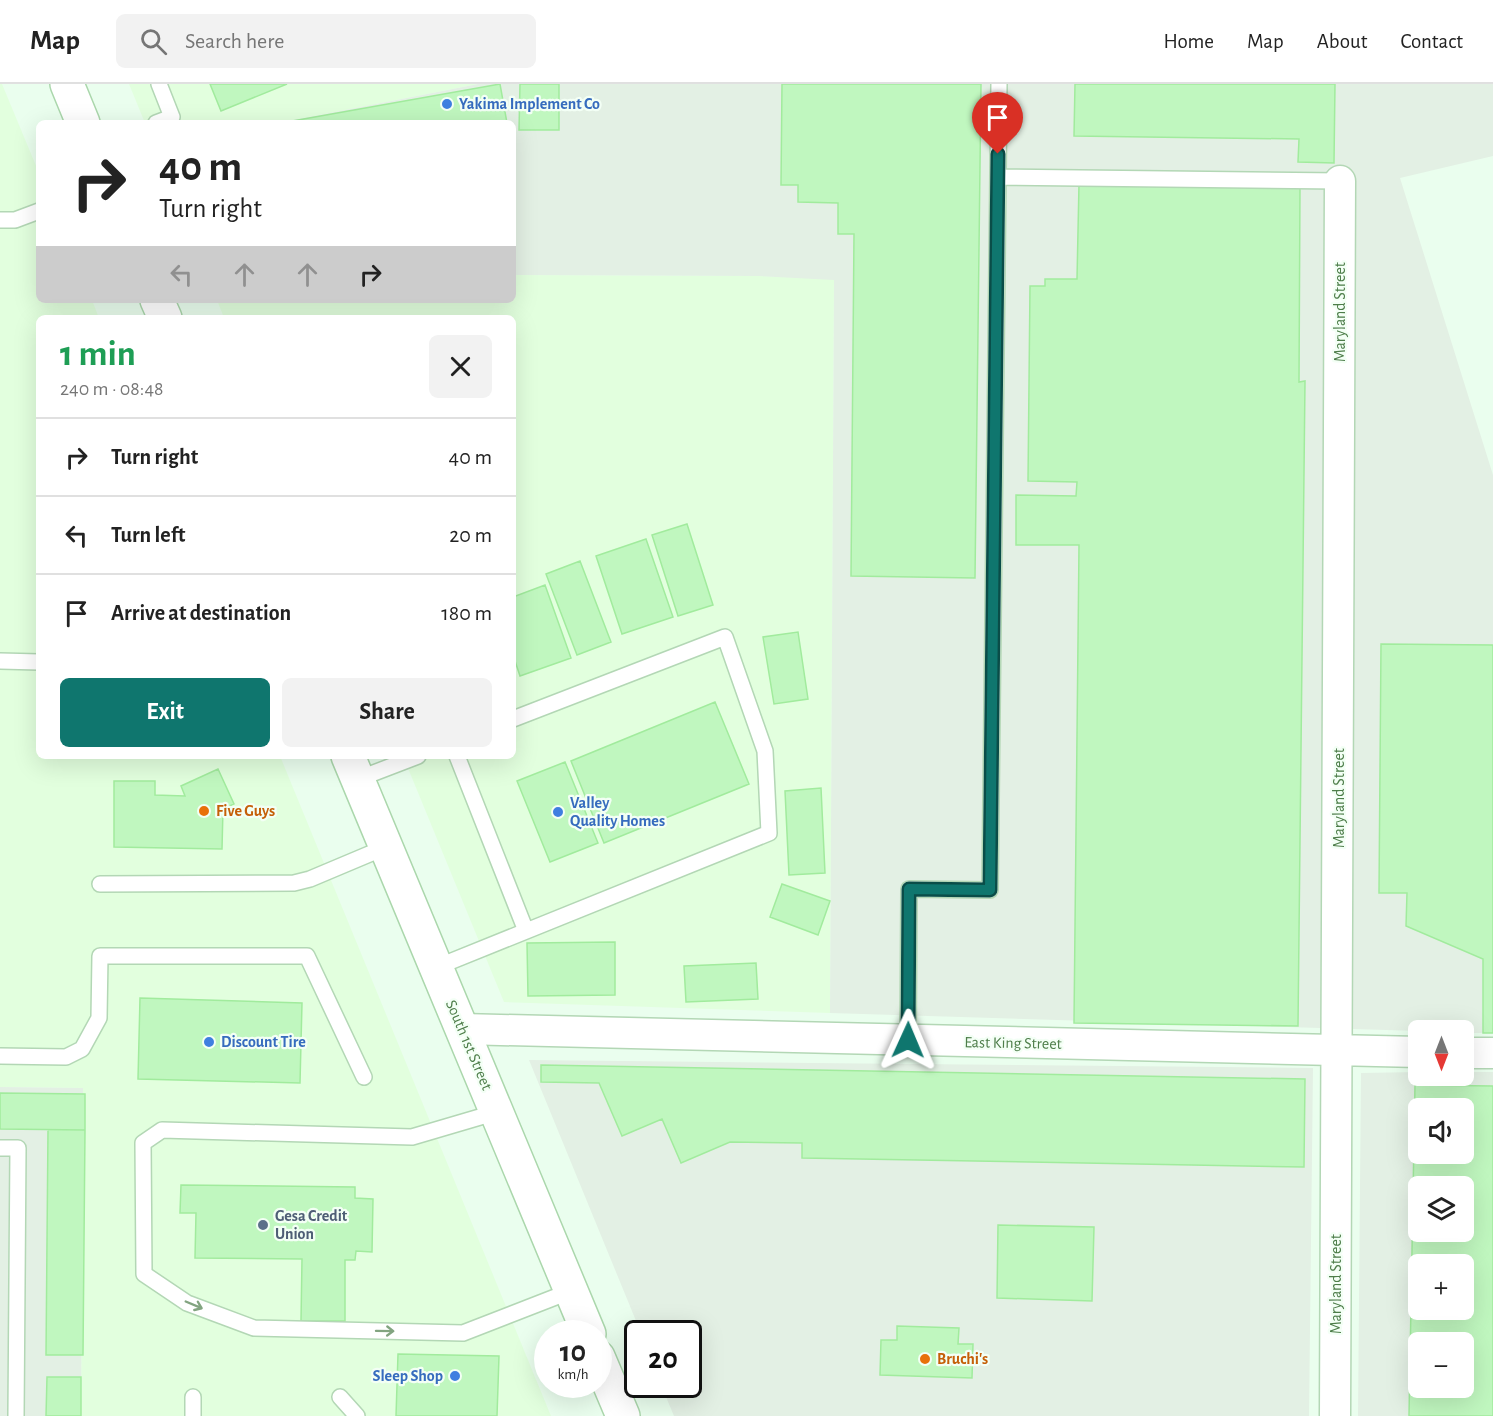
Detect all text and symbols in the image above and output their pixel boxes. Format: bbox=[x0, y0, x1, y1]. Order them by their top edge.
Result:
search box bbox=[116, 14, 536, 68]
icon: search bbox=[137, 25, 170, 58]
text: Map bbox=[30, 27, 80, 55]
text: Search here bbox=[185, 30, 284, 52]
text: Home bbox=[1163, 31, 1214, 52]
text: Map bbox=[1247, 31, 1284, 52]
text: About bbox=[1317, 31, 1367, 52]
text: Contact bbox=[1400, 31, 1463, 52]
pin bbox=[972, 92, 1023, 154]
place label: Yakima Implement Co bbox=[459, 96, 600, 112]
marker: Yakima Implement Co bbox=[440, 97, 454, 111]
icon: arrive bbox=[981, 101, 1014, 134]
icon: right bbox=[60, 144, 138, 222]
text: 40 m bbox=[159, 146, 242, 188]
text: Turn right bbox=[159, 195, 262, 222]
icon: left bbox=[165, 258, 198, 291]
icon: ahead bbox=[228, 258, 261, 291]
icon: ahead bbox=[291, 258, 324, 291]
icon: right bbox=[354, 258, 387, 291]
street label: Maryland Street bbox=[1332, 262, 1349, 362]
button: close bbox=[429, 335, 492, 398]
text: 1 min bbox=[60, 336, 136, 372]
text: 240 m · 08:48 bbox=[60, 379, 163, 399]
icon: right bbox=[60, 441, 93, 474]
text: Turn right bbox=[111, 446, 198, 468]
text: 40 m bbox=[449, 446, 492, 468]
icon: left bbox=[60, 519, 93, 552]
text: Turn left bbox=[111, 524, 185, 546]
text: 20 m bbox=[449, 524, 492, 546]
icon: arrive bbox=[60, 597, 93, 630]
text: Arrive at destination bbox=[111, 602, 291, 624]
text: 180 m bbox=[441, 602, 492, 624]
button: Exit bbox=[60, 678, 270, 747]
button: Share bbox=[282, 678, 492, 747]
street label: Maryland Street bbox=[1331, 748, 1348, 848]
place label: Valley Quality Homes bbox=[570, 795, 665, 830]
place label: Five Guys bbox=[216, 803, 275, 820]
marker: Five Guys bbox=[197, 804, 211, 818]
marker: Valley Quality Homes bbox=[551, 805, 565, 819]
street label: South 1st Street bbox=[443, 998, 495, 1092]
position arrow bbox=[876, 1008, 940, 1072]
north arrow bbox=[1408, 1020, 1474, 1086]
map controls bbox=[1408, 1020, 1474, 1398]
place label: Discount Tire bbox=[221, 1034, 306, 1050]
street label: East King Street bbox=[964, 1034, 1062, 1052]
marker: Discount Tire bbox=[202, 1035, 216, 1049]
button: sound bbox=[1408, 1098, 1474, 1164]
button: layers bbox=[1408, 1176, 1474, 1242]
place label: Gesa Credit Union bbox=[275, 1208, 348, 1242]
marker: Gesa Credit Union bbox=[256, 1218, 270, 1232]
street label: Maryland Street bbox=[1328, 1234, 1345, 1334]
button: + bbox=[1408, 1254, 1474, 1320]
one-way arrow bbox=[184, 1300, 203, 1311]
speed limit sign: 20 bbox=[624, 1320, 702, 1398]
one-way arrow bbox=[374, 1325, 394, 1337]
button: − bbox=[1408, 1332, 1474, 1398]
text: 10 bbox=[560, 1337, 586, 1367]
place label: Bruchi's bbox=[937, 1351, 988, 1367]
marker: Bruchi's bbox=[918, 1352, 932, 1366]
text: km/h bbox=[558, 1367, 588, 1382]
place label: Sleep Shop bbox=[373, 1368, 443, 1384]
marker: Sleep Shop bbox=[448, 1369, 462, 1383]

